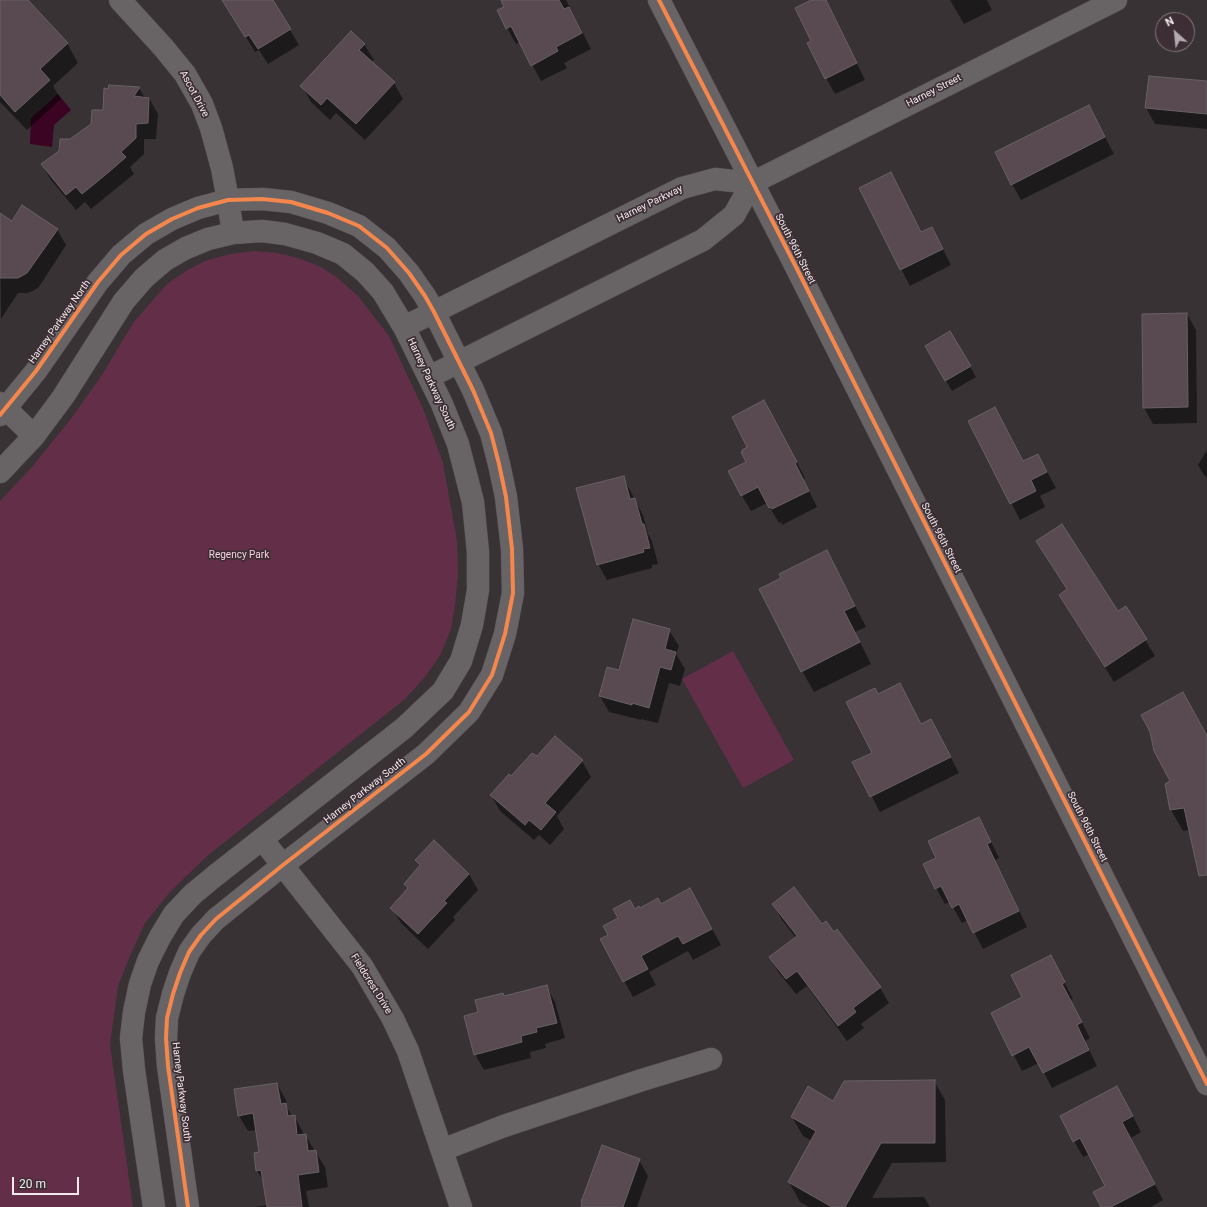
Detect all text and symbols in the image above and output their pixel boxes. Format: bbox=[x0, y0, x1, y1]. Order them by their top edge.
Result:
north arrow bbox=[1155, 12, 1195, 52]
text: N bbox=[1163, 14, 1176, 29]
street label: Ascot Drive bbox=[177, 69, 211, 119]
street label: Harney Street bbox=[904, 72, 964, 110]
street label: Harney Parkway bbox=[615, 183, 685, 225]
street label: South 96th Street bbox=[772, 212, 818, 286]
street label: Harney Parkway North bbox=[27, 278, 93, 366]
street label: Harney Parkway South bbox=[404, 336, 458, 432]
street label: South 96th Street bbox=[918, 501, 964, 575]
park label: Regency Park bbox=[209, 549, 269, 561]
street label: Harney Parkway South bbox=[322, 755, 408, 827]
street label: South 96th Street bbox=[1064, 790, 1110, 864]
street label: Fieldcrest Drive bbox=[348, 952, 394, 1016]
street label: Harney Parkway South bbox=[169, 1042, 193, 1142]
scale bar bbox=[14, 1169, 81, 1195]
text: 20 m bbox=[19, 1177, 46, 1191]

